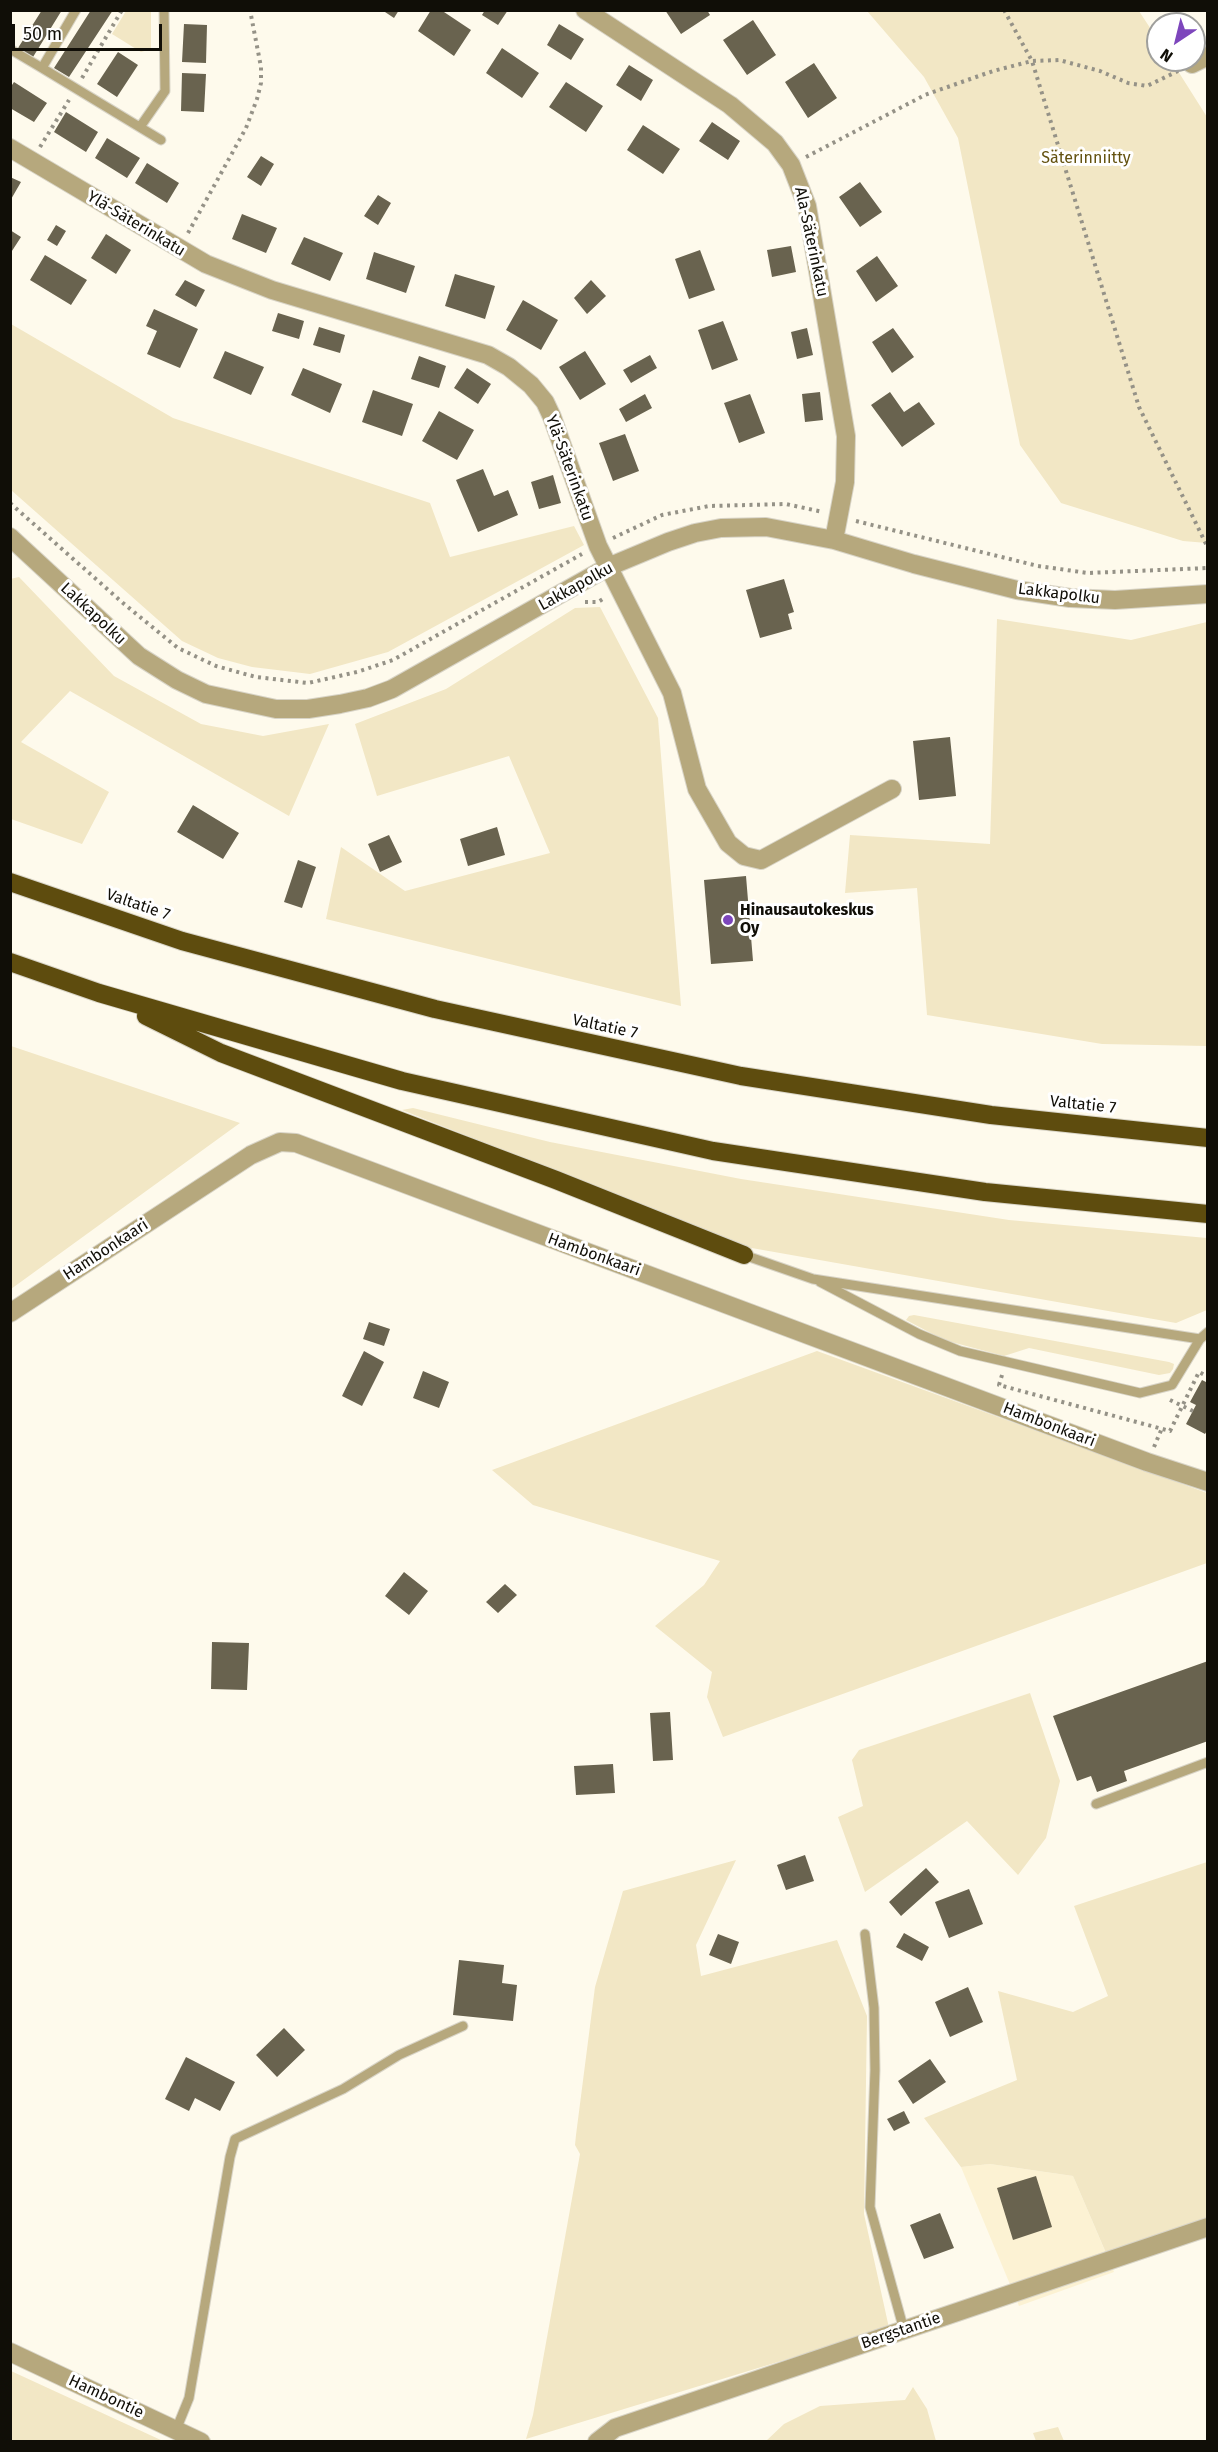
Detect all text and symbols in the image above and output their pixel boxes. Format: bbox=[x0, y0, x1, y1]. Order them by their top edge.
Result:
scale bar bbox=[15, 12, 165, 50]
north arrow bbox=[1146, 12, 1206, 72]
text: 50 m bbox=[23, 23, 62, 45]
text: N bbox=[1157, 45, 1176, 66]
park label: Säterinniitty bbox=[1041, 149, 1131, 169]
street label: Ala-Säterinkatu bbox=[790, 185, 832, 299]
street label: Ylä-Säterinkatu bbox=[83, 187, 189, 261]
street label: Ylä-Säterinkatu bbox=[541, 413, 597, 523]
street label: Lakkapolku bbox=[535, 559, 617, 615]
street label: Lakkapolku bbox=[56, 579, 130, 649]
street label: Lakkapolku bbox=[1017, 579, 1101, 609]
street label: Valtatie 7 bbox=[104, 885, 172, 925]
place label: Hinausautokeskus Oy bbox=[740, 901, 874, 939]
marker: Hinausautokeskus Oy bbox=[721, 913, 735, 927]
street label: Valtatie 7 bbox=[571, 1011, 639, 1043]
street label: Valtatie 7 bbox=[1049, 1092, 1117, 1118]
street label: Hambonkaari bbox=[60, 1215, 152, 1285]
street label: Hambonkaari bbox=[545, 1229, 643, 1281]
street label: Hambonkaari bbox=[1000, 1399, 1098, 1451]
street label: Bergstantie bbox=[859, 2308, 943, 2354]
street label: Hambontie bbox=[65, 2371, 147, 2423]

